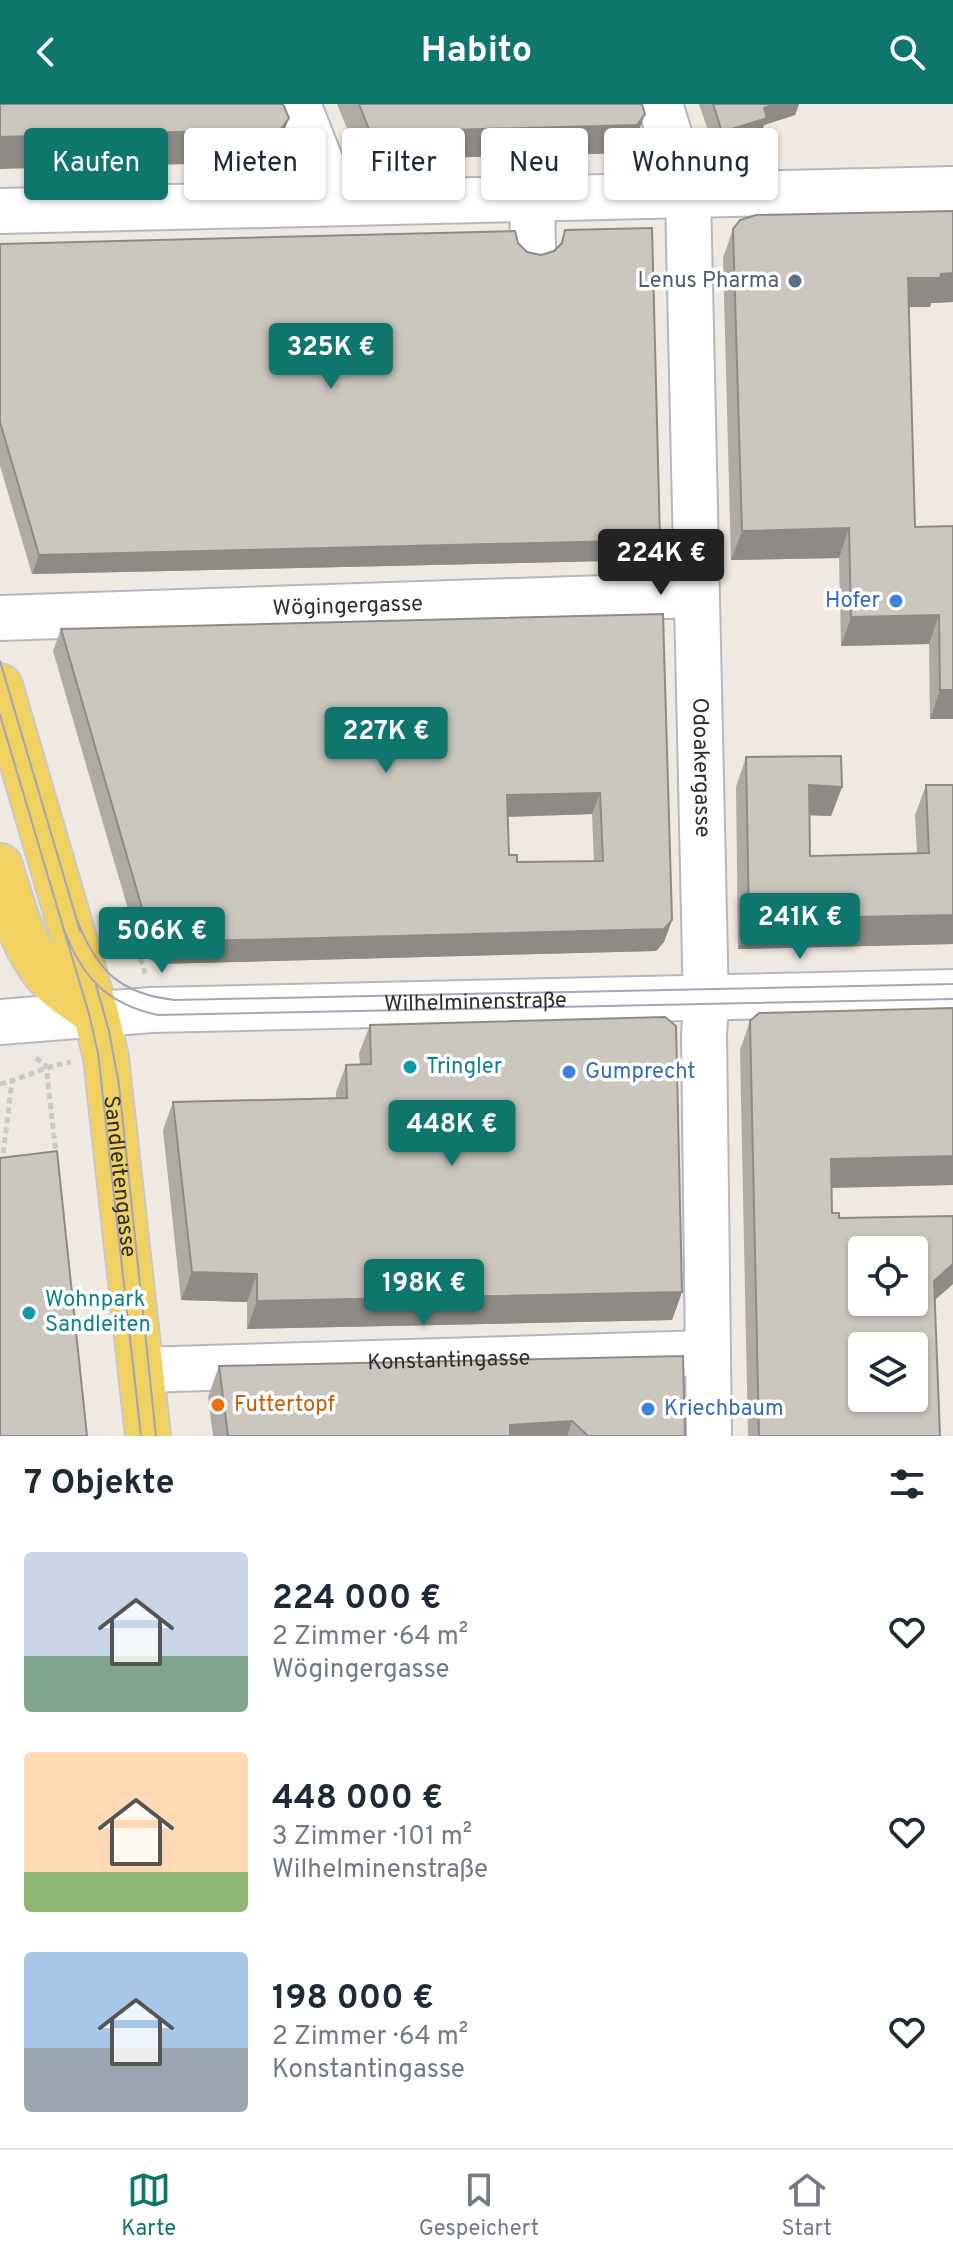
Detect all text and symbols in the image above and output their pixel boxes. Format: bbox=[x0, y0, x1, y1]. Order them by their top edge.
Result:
text: Habito bbox=[421, 29, 532, 75]
icon: back bbox=[24, 30, 68, 74]
icon: search bbox=[885, 30, 929, 74]
chip: Kaufen bbox=[24, 128, 168, 200]
chip: Mieten bbox=[184, 128, 326, 200]
chip: Filter bbox=[342, 128, 465, 200]
chip: Neu bbox=[481, 128, 588, 200]
chip: Wohnung bbox=[604, 128, 778, 200]
place label: Lenus Pharma bbox=[637, 268, 779, 295]
marker: Lenus Pharma bbox=[786, 272, 804, 290]
pin: 325K € bbox=[266, 323, 396, 391]
text: 325K € bbox=[287, 332, 375, 365]
pin: 224K € bbox=[596, 529, 726, 597]
text: 224K € bbox=[616, 538, 706, 571]
place label: Hofer bbox=[825, 588, 880, 615]
street label: Wögingergasse bbox=[272, 591, 423, 622]
marker: Hofer bbox=[887, 592, 905, 610]
street label: Odoakergasse bbox=[686, 697, 716, 838]
pin: 227K € bbox=[321, 707, 451, 775]
text: 227K € bbox=[343, 716, 429, 749]
pin: 241K € bbox=[735, 893, 865, 961]
text: 241K € bbox=[758, 902, 842, 935]
pin: 506K € bbox=[97, 907, 227, 975]
text: 506K € bbox=[117, 916, 207, 949]
street label: Wilhelminenstraße bbox=[384, 987, 567, 1018]
place label: Tringler bbox=[426, 1054, 503, 1081]
marker: Tringler bbox=[401, 1058, 419, 1076]
place label: Gumprecht bbox=[585, 1059, 696, 1086]
marker: Gumprecht bbox=[560, 1063, 578, 1081]
street label: Sandleitengasse bbox=[97, 1094, 142, 1259]
pin: 448K € bbox=[387, 1100, 517, 1168]
text: 448K € bbox=[406, 1109, 498, 1142]
map controls bbox=[848, 1236, 928, 1412]
button: locate bbox=[848, 1236, 928, 1316]
pin: 198K € bbox=[359, 1259, 489, 1327]
text: 198K € bbox=[382, 1268, 466, 1301]
place label: Wohnpark Sandleiten bbox=[45, 1287, 151, 1339]
marker: Wohnpark Sandleiten bbox=[20, 1304, 38, 1322]
button: layers bbox=[848, 1332, 928, 1412]
street label: Konstantingasse bbox=[367, 1345, 531, 1377]
place label: Futtertopf bbox=[234, 1392, 335, 1419]
marker: Futtertopf bbox=[209, 1396, 227, 1414]
place label: Kriechbaum bbox=[664, 1396, 784, 1423]
marker: Kriechbaum bbox=[639, 1400, 657, 1418]
icon: filters bbox=[885, 1462, 929, 1506]
text: 7 Objekte bbox=[24, 1463, 174, 1506]
text: 224 000 € bbox=[272, 1578, 441, 1621]
icon: home bbox=[88, 1584, 184, 1680]
icon: heart bbox=[885, 1610, 929, 1654]
text: 2 Zimmer · 64 m² bbox=[272, 1621, 468, 1654]
text: Wögingergasse bbox=[272, 1654, 450, 1687]
text: 448 000 € bbox=[272, 1778, 443, 1821]
icon: home bbox=[88, 1784, 184, 1880]
icon: heart bbox=[885, 1810, 929, 1854]
text: 3 Zimmer · 101 m² bbox=[272, 1821, 472, 1854]
text: Wilhelminenstraße bbox=[272, 1854, 488, 1887]
text: 198 000 € bbox=[272, 1978, 434, 2021]
icon: home bbox=[88, 1984, 184, 2080]
icon: heart bbox=[885, 2010, 929, 2054]
text: 2 Zimmer · 64 m² bbox=[272, 2021, 468, 2054]
text: Konstantingasse bbox=[272, 2054, 465, 2087]
tab: Karte bbox=[121, 2168, 176, 2243]
tab: Gespeichert bbox=[419, 2168, 539, 2243]
tab: Start bbox=[782, 2168, 832, 2243]

